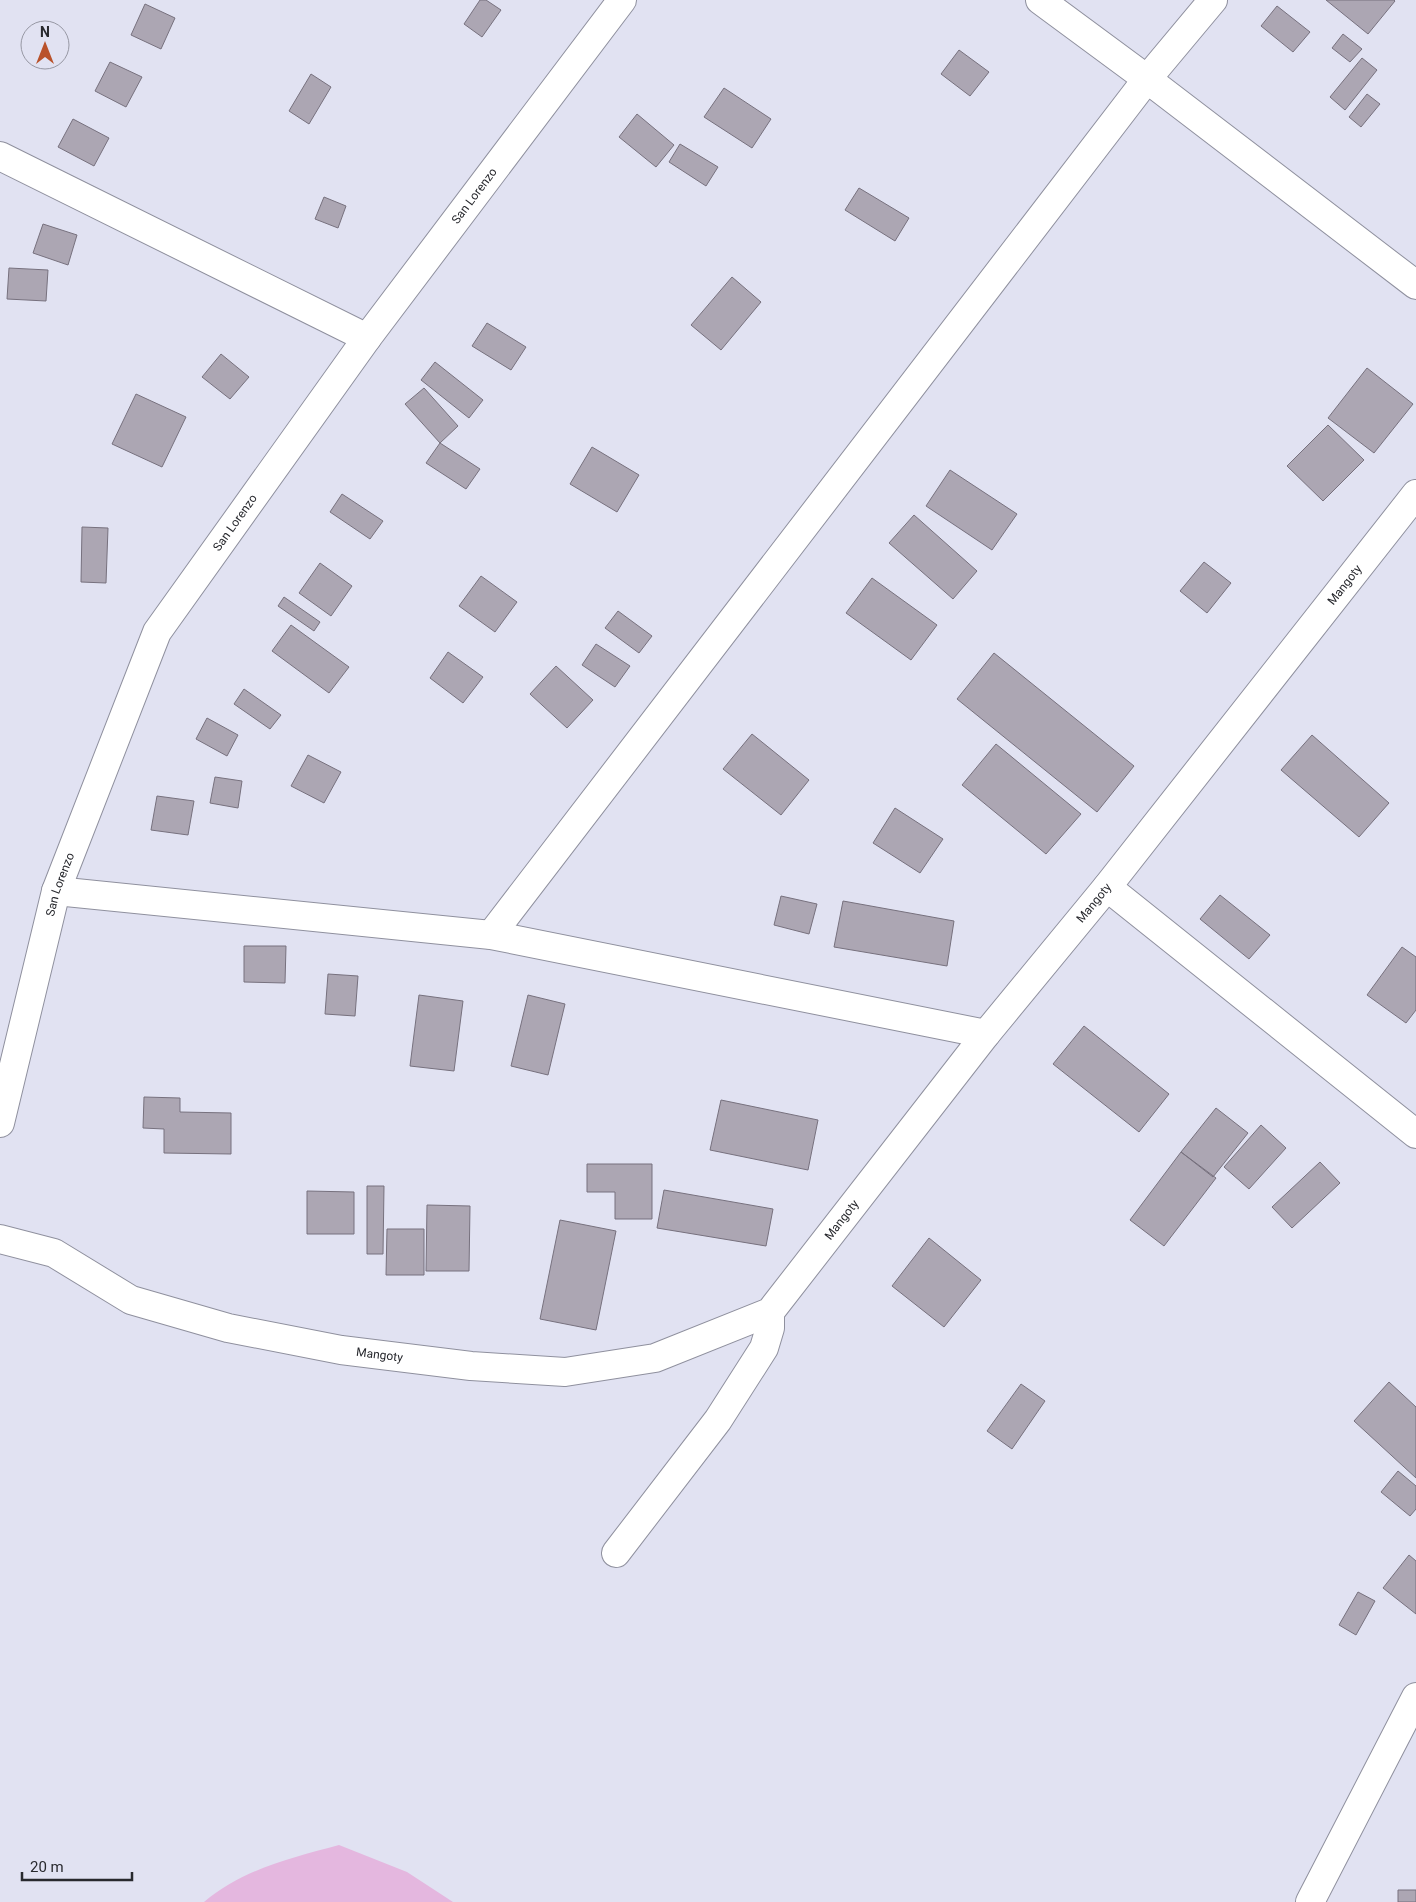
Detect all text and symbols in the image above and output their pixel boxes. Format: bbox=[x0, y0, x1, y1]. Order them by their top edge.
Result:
north arrow bbox=[20, 20, 70, 70]
text: N bbox=[40, 24, 50, 40]
street label: San Lorenzo bbox=[449, 165, 500, 227]
street label: San Lorenzo bbox=[210, 492, 260, 554]
street label: Mangoty bbox=[1325, 562, 1365, 608]
street label: San Lorenzo bbox=[43, 851, 77, 918]
street label: Mangoty bbox=[1074, 880, 1114, 925]
street label: Mangoty bbox=[822, 1197, 862, 1243]
street label: Mangoty bbox=[356, 1345, 404, 1365]
scale bar bbox=[22, 1850, 132, 1882]
text: 20 m bbox=[30, 1858, 64, 1876]

